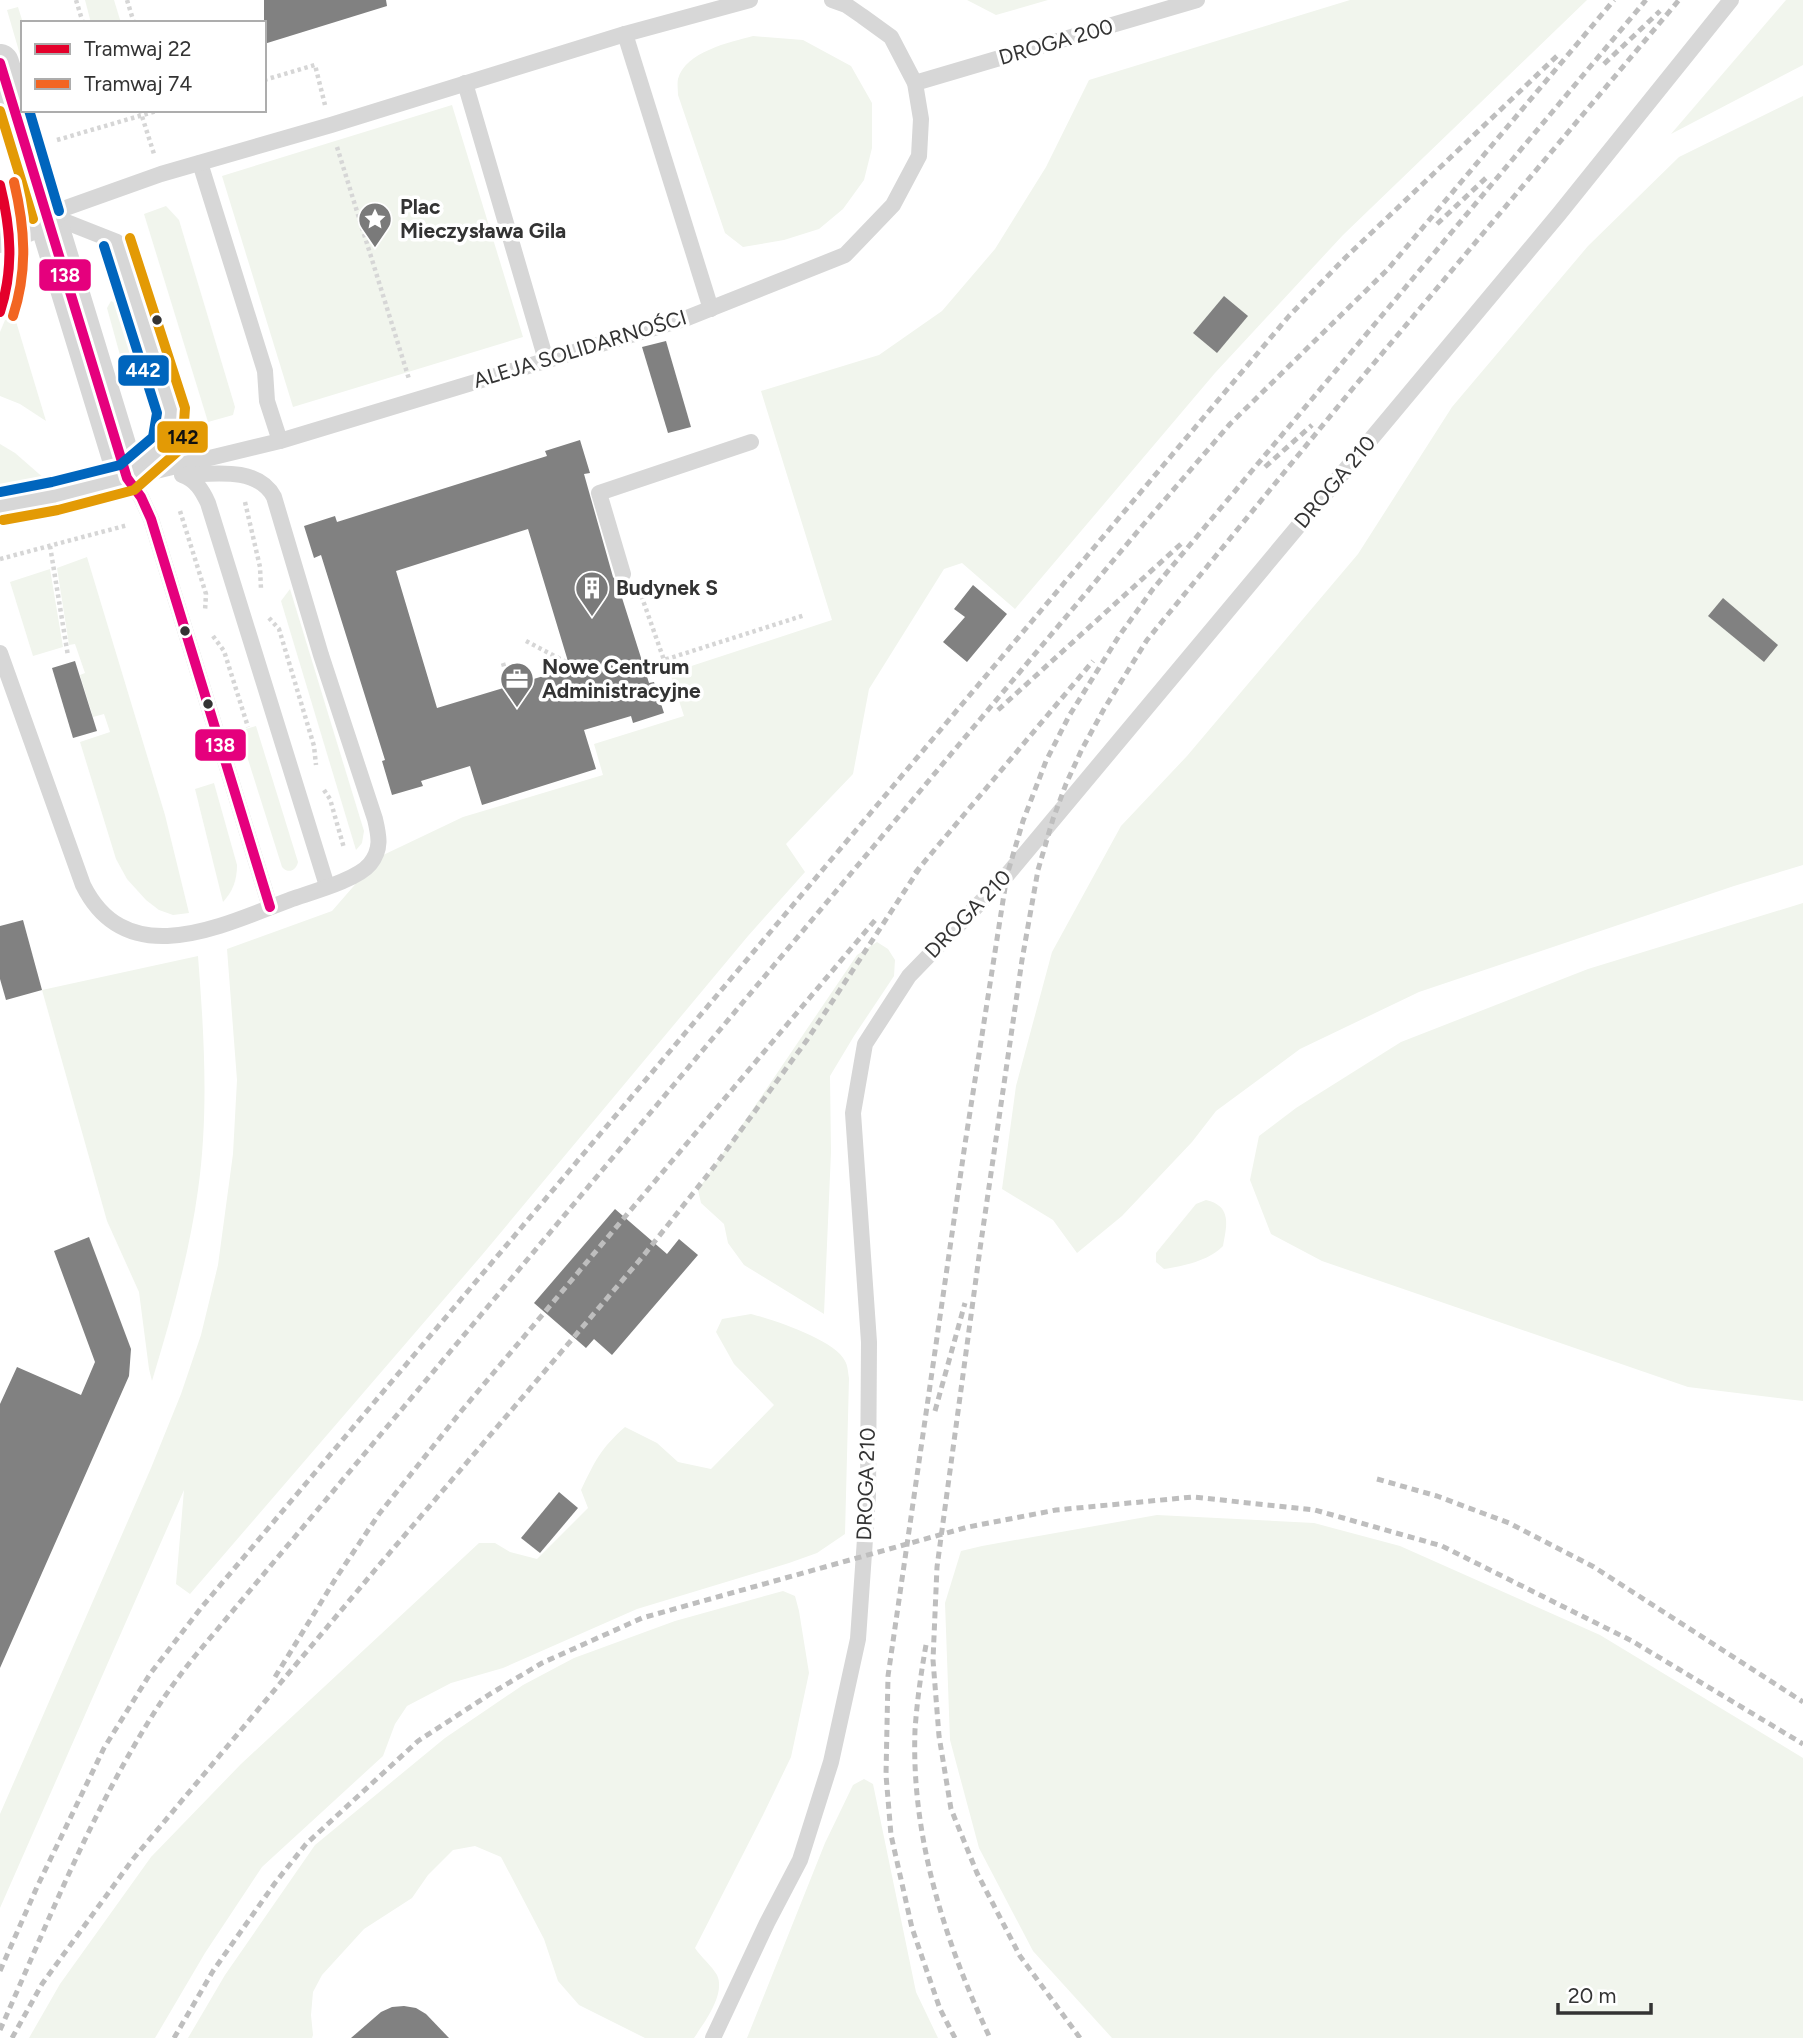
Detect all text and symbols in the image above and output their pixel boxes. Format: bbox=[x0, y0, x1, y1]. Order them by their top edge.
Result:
street label: DROGA 200 bbox=[996, 13, 1116, 70]
legend bbox=[21, 21, 266, 112]
text: Tramwaj 22 bbox=[84, 36, 191, 61]
text: Tramwaj 74 bbox=[84, 71, 192, 96]
place label: Plac Mieczysława Gila bbox=[400, 194, 566, 243]
place icon: Plac Mieczysława Gila bbox=[356, 200, 394, 249]
line badge: 138 bbox=[38, 258, 92, 292]
text: 138 bbox=[50, 264, 80, 287]
street label: ALEJA SOLIDARNOŚCI bbox=[470, 304, 690, 393]
unlabelled marker bbox=[150, 313, 164, 327]
line badge: 442 bbox=[117, 354, 170, 387]
text: 442 bbox=[125, 359, 161, 382]
line badge: 142 bbox=[156, 420, 209, 454]
text: 142 bbox=[167, 426, 199, 449]
street label: DROGA 210 bbox=[1289, 430, 1381, 533]
building icon: Budynek S bbox=[573, 569, 611, 618]
place label: Budynek S bbox=[616, 575, 718, 600]
unlabelled marker bbox=[178, 624, 192, 638]
place label: Nowe Centrum Administracyjne bbox=[542, 654, 701, 703]
office icon: Nowe Centrum Administracyjne bbox=[498, 660, 536, 709]
unlabelled marker bbox=[201, 697, 215, 711]
line badge: 138 bbox=[194, 728, 247, 762]
text: 138 bbox=[205, 734, 235, 757]
street label: DROGA 210 bbox=[919, 864, 1016, 963]
street label: DROGA 210 bbox=[851, 1427, 880, 1541]
scale bar bbox=[1558, 1972, 1651, 2016]
text: 20 m bbox=[1568, 1983, 1616, 2008]

